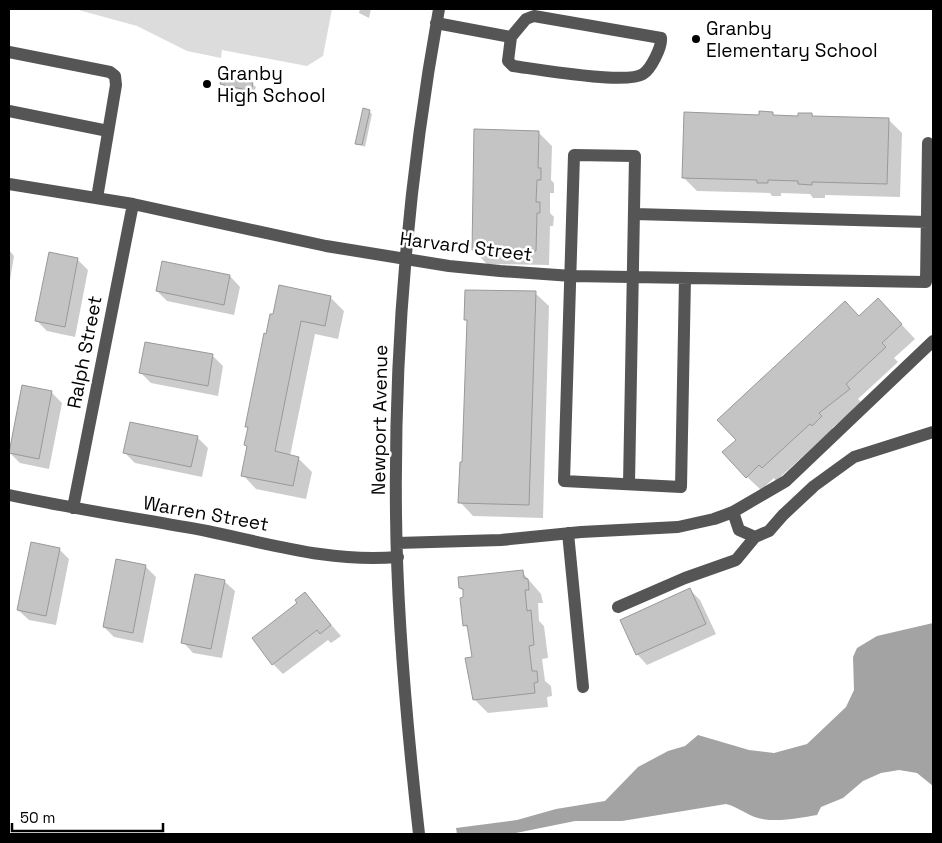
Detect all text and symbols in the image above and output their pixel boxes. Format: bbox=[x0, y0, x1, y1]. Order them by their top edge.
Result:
place label: Granby Elementary School bbox=[706, 16, 878, 63]
marker: Granby Elementary School bbox=[690, 33, 702, 45]
place label: Granby High School bbox=[217, 61, 326, 108]
marker: Granby High School bbox=[201, 78, 213, 90]
street label: Harvard Street bbox=[398, 226, 534, 267]
street label: Ralph Street bbox=[61, 294, 108, 411]
street label: Newport Avenue bbox=[366, 345, 393, 495]
street label: Warren Street bbox=[141, 490, 271, 537]
scale bar bbox=[12, 800, 164, 832]
text: 50 m bbox=[20, 808, 55, 827]

